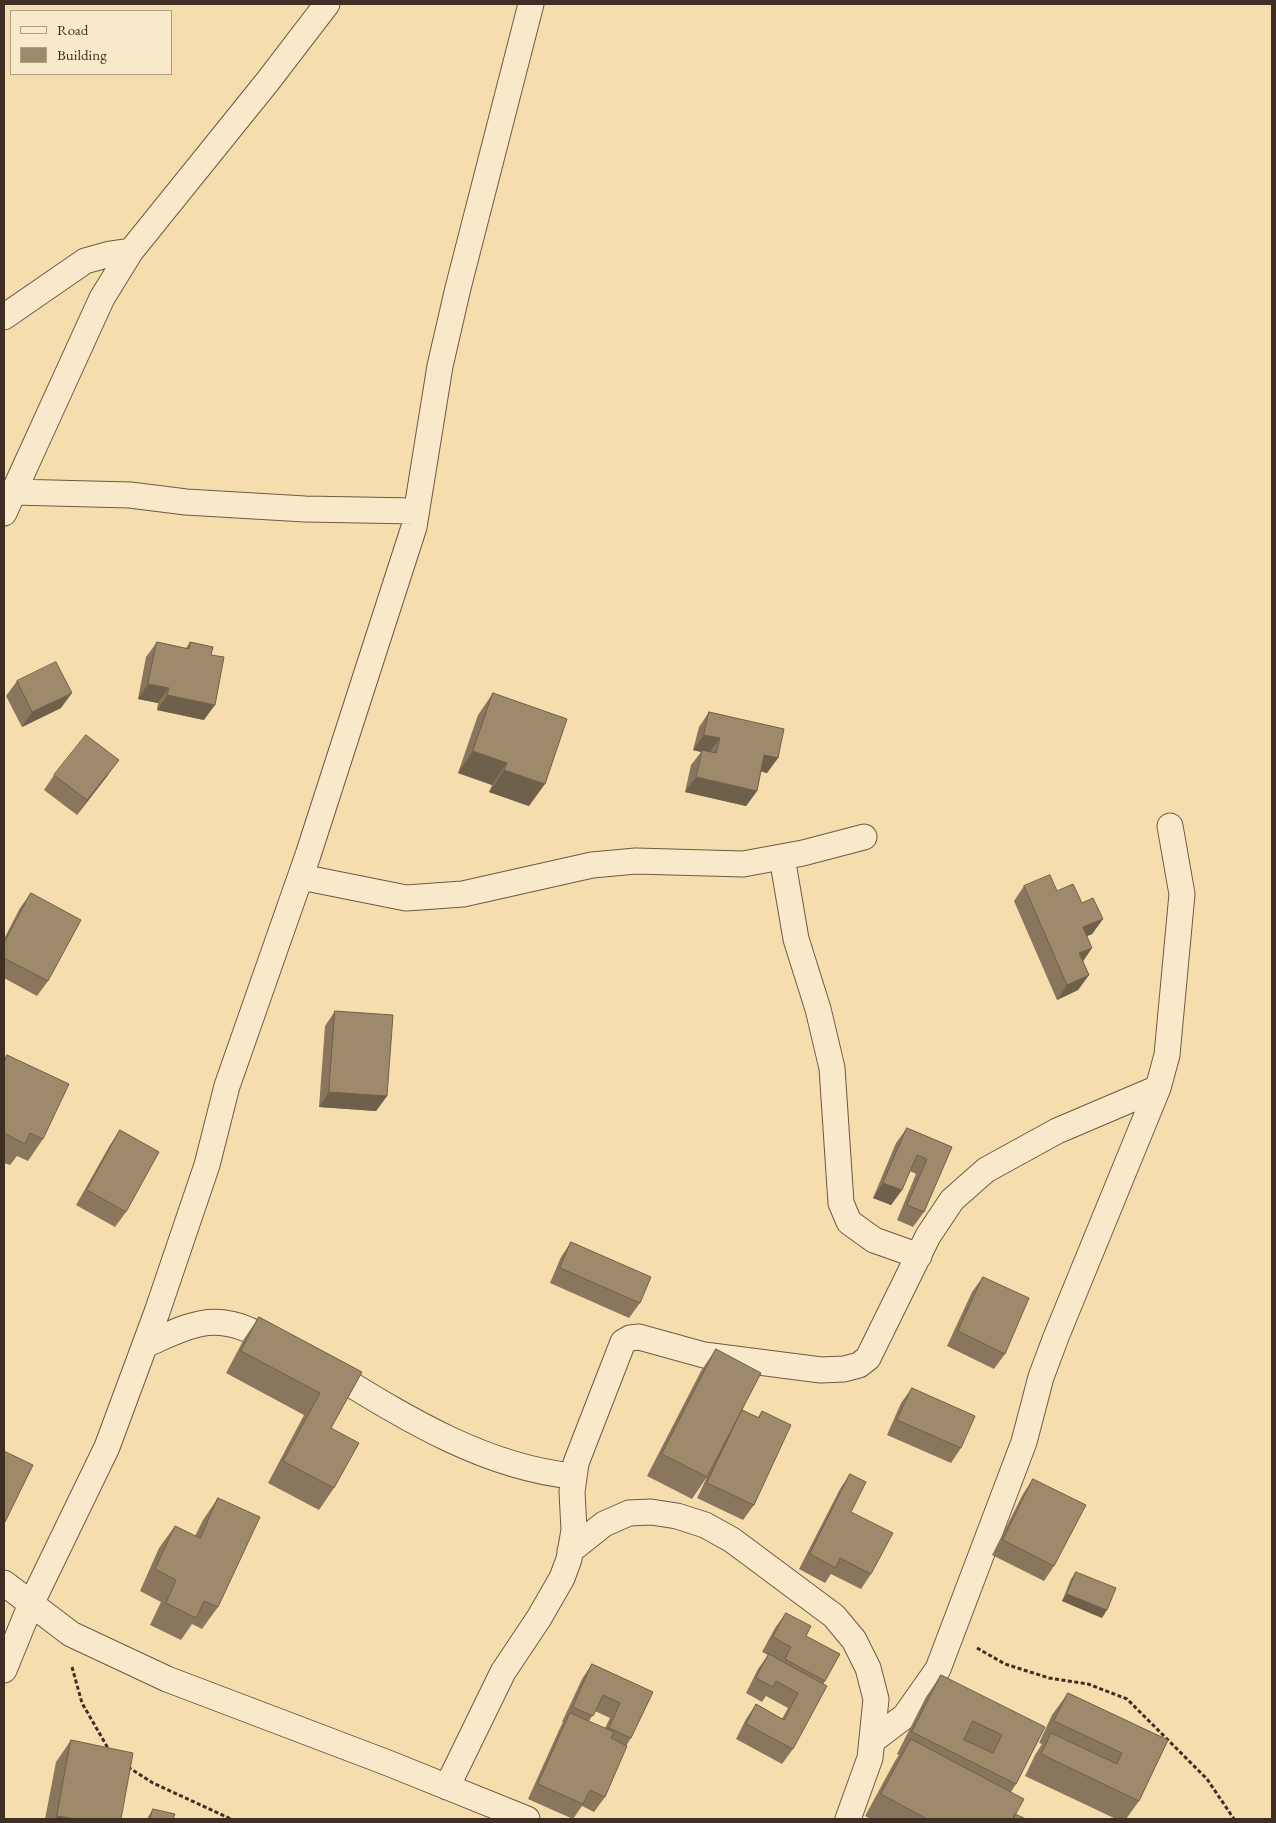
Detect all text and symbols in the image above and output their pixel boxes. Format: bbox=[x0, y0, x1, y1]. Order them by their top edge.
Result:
legend bbox=[10, 10, 172, 75]
text: Road bbox=[57, 20, 88, 39]
text: Building bbox=[57, 45, 107, 64]

